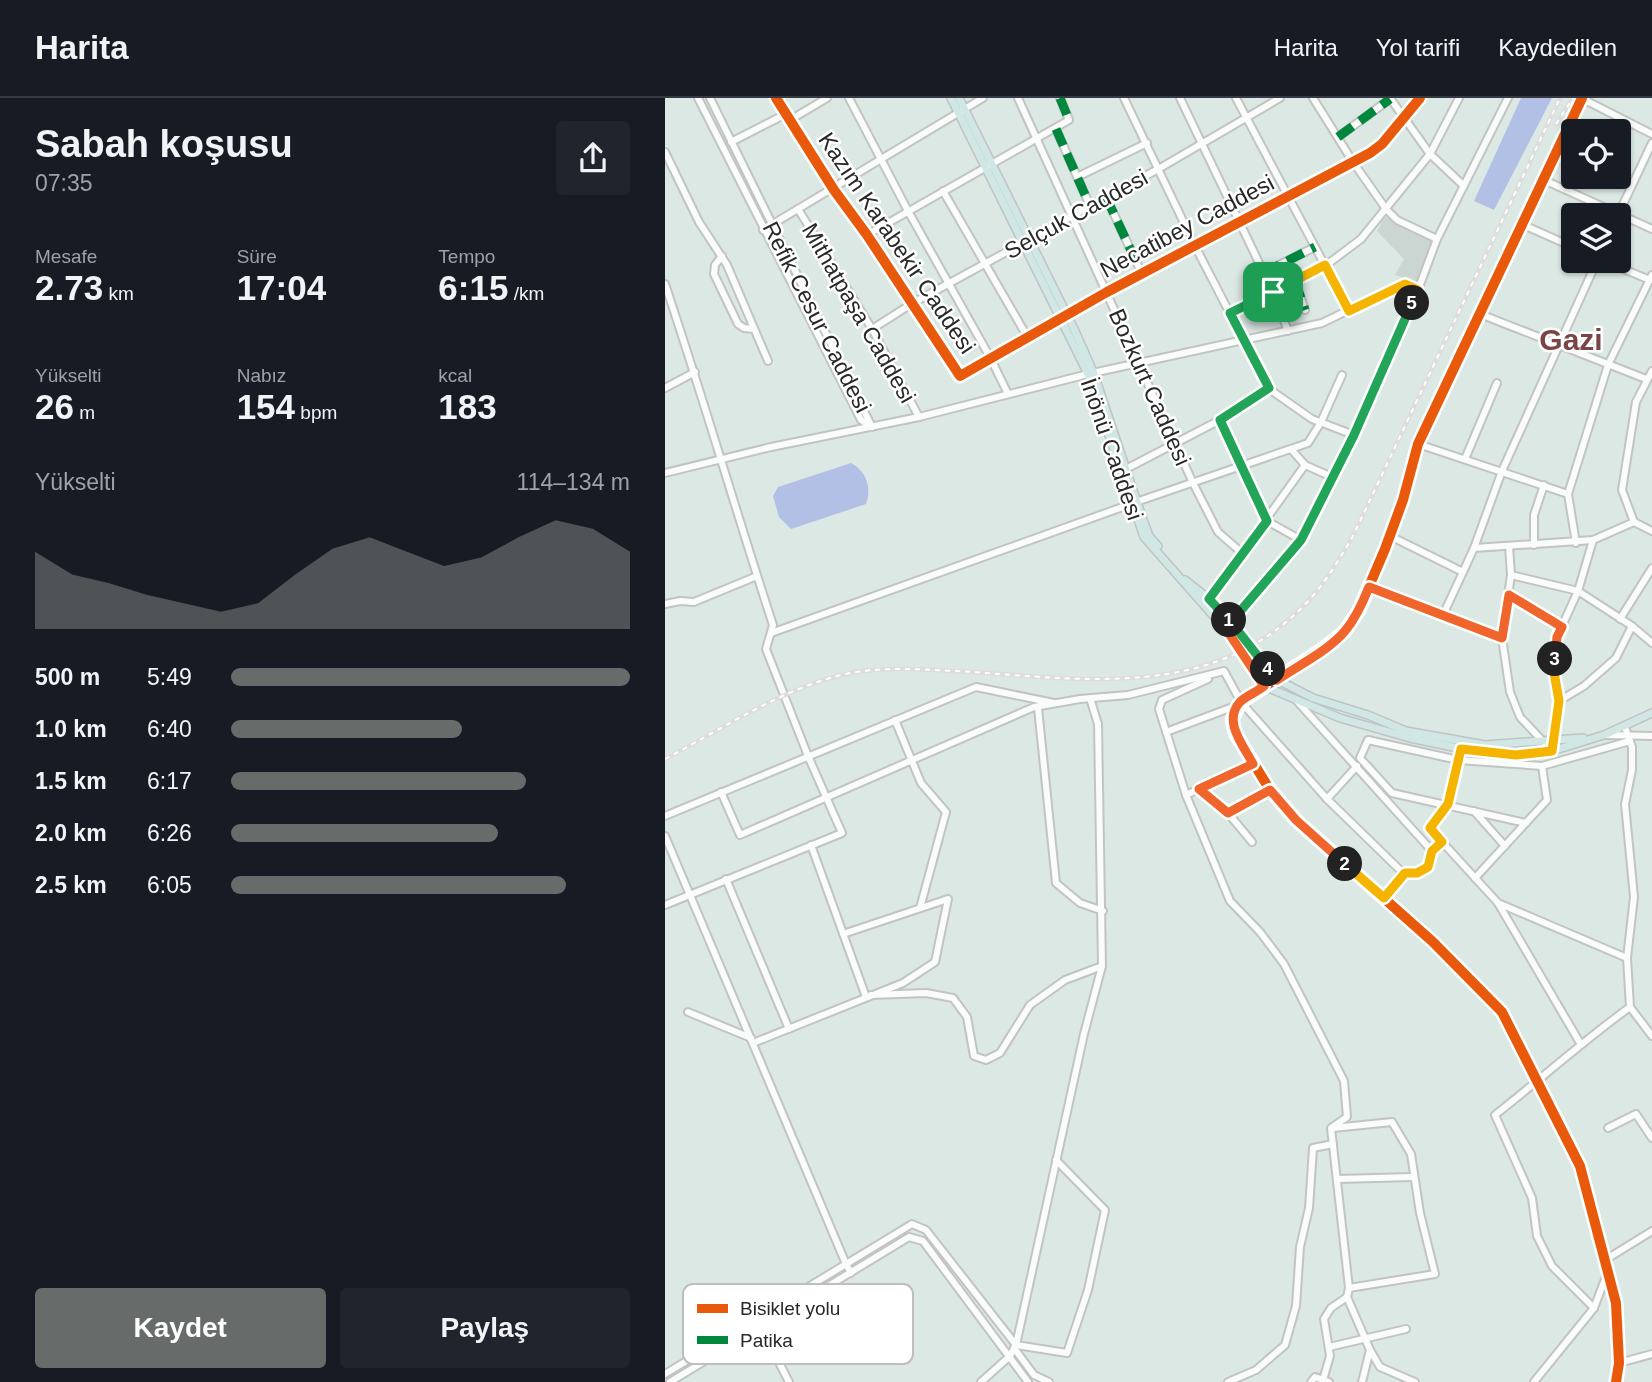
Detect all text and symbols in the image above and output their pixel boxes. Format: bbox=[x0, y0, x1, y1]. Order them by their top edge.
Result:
text: Harita bbox=[35, 29, 129, 66]
text: Harita bbox=[1274, 34, 1338, 61]
text: Yol tarifi bbox=[1376, 34, 1460, 61]
text: Kaydedilen bbox=[1498, 34, 1617, 61]
map controls bbox=[1561, 119, 1631, 273]
button: locate bbox=[1561, 119, 1631, 189]
button: share bbox=[556, 121, 630, 195]
text: Sabah koşusu bbox=[35, 123, 293, 165]
street label: Kazım Karabekir Caddesi bbox=[813, 128, 981, 358]
street label: Selçuk Caddesi bbox=[1000, 164, 1152, 264]
street label: Necatibey Caddesi bbox=[1096, 169, 1278, 283]
text: 07:35 bbox=[35, 170, 93, 196]
button: layers bbox=[1561, 203, 1631, 273]
street label: Refik Cesur Caddesi bbox=[758, 217, 876, 417]
street label: Mithatpaşa Caddesi bbox=[797, 218, 921, 408]
text: Mesafe bbox=[35, 246, 97, 267]
text: Süre bbox=[237, 246, 277, 267]
text: Tempo bbox=[438, 246, 495, 267]
pin bbox=[1243, 262, 1303, 322]
text: 2.73 bbox=[35, 268, 103, 307]
text: 17:04 bbox=[237, 268, 326, 307]
text: 6:15 bbox=[438, 268, 508, 307]
icon: arrive bbox=[1254, 273, 1292, 311]
text: km bbox=[103, 283, 134, 304]
text: /km bbox=[508, 283, 544, 304]
pin: 5 bbox=[1395, 286, 1429, 320]
text: 5 bbox=[1406, 292, 1417, 313]
street label: Bozkurt Caddesi bbox=[1104, 305, 1196, 469]
district label: Gazi bbox=[1539, 323, 1603, 356]
text: Yükselti bbox=[35, 365, 102, 386]
text: Nabız bbox=[237, 365, 286, 386]
text: kcal bbox=[438, 365, 472, 386]
street label: İnönü Caddesi bbox=[1076, 375, 1148, 523]
text: 26 bbox=[35, 387, 74, 426]
text: 154 bbox=[237, 387, 295, 426]
text: 183 bbox=[438, 387, 497, 426]
text: m bbox=[74, 402, 95, 423]
text: bpm bbox=[295, 402, 337, 423]
text: Yükselti bbox=[35, 469, 116, 495]
text: 114–134 m bbox=[517, 469, 630, 495]
pin: 1 bbox=[1211, 602, 1247, 638]
text: 1 bbox=[1223, 609, 1234, 630]
pin: 3 bbox=[1537, 642, 1573, 676]
text: 3 bbox=[1549, 648, 1560, 669]
pin: 4 bbox=[1251, 652, 1285, 686]
text: 4 bbox=[1262, 658, 1273, 679]
text: 500 m bbox=[35, 664, 100, 690]
text: 5:49 bbox=[147, 664, 192, 690]
text: 1.0 km bbox=[35, 716, 107, 742]
text: 6:40 bbox=[147, 716, 192, 742]
text: 1.5 km bbox=[35, 768, 107, 794]
text: 6:17 bbox=[147, 768, 192, 794]
text: 2.0 km bbox=[35, 820, 107, 846]
text: 6:26 bbox=[147, 820, 192, 846]
pin: 2 bbox=[1327, 846, 1363, 882]
text: 2 bbox=[1339, 853, 1350, 874]
text: 2.5 km bbox=[35, 872, 107, 898]
text: 6:05 bbox=[147, 872, 192, 898]
legend bbox=[683, 1284, 913, 1364]
button: Kaydet bbox=[35, 1288, 326, 1368]
button: Paylaş bbox=[340, 1288, 630, 1368]
text: Bisiklet yolu bbox=[740, 1298, 840, 1319]
text: Patika bbox=[740, 1330, 793, 1351]

